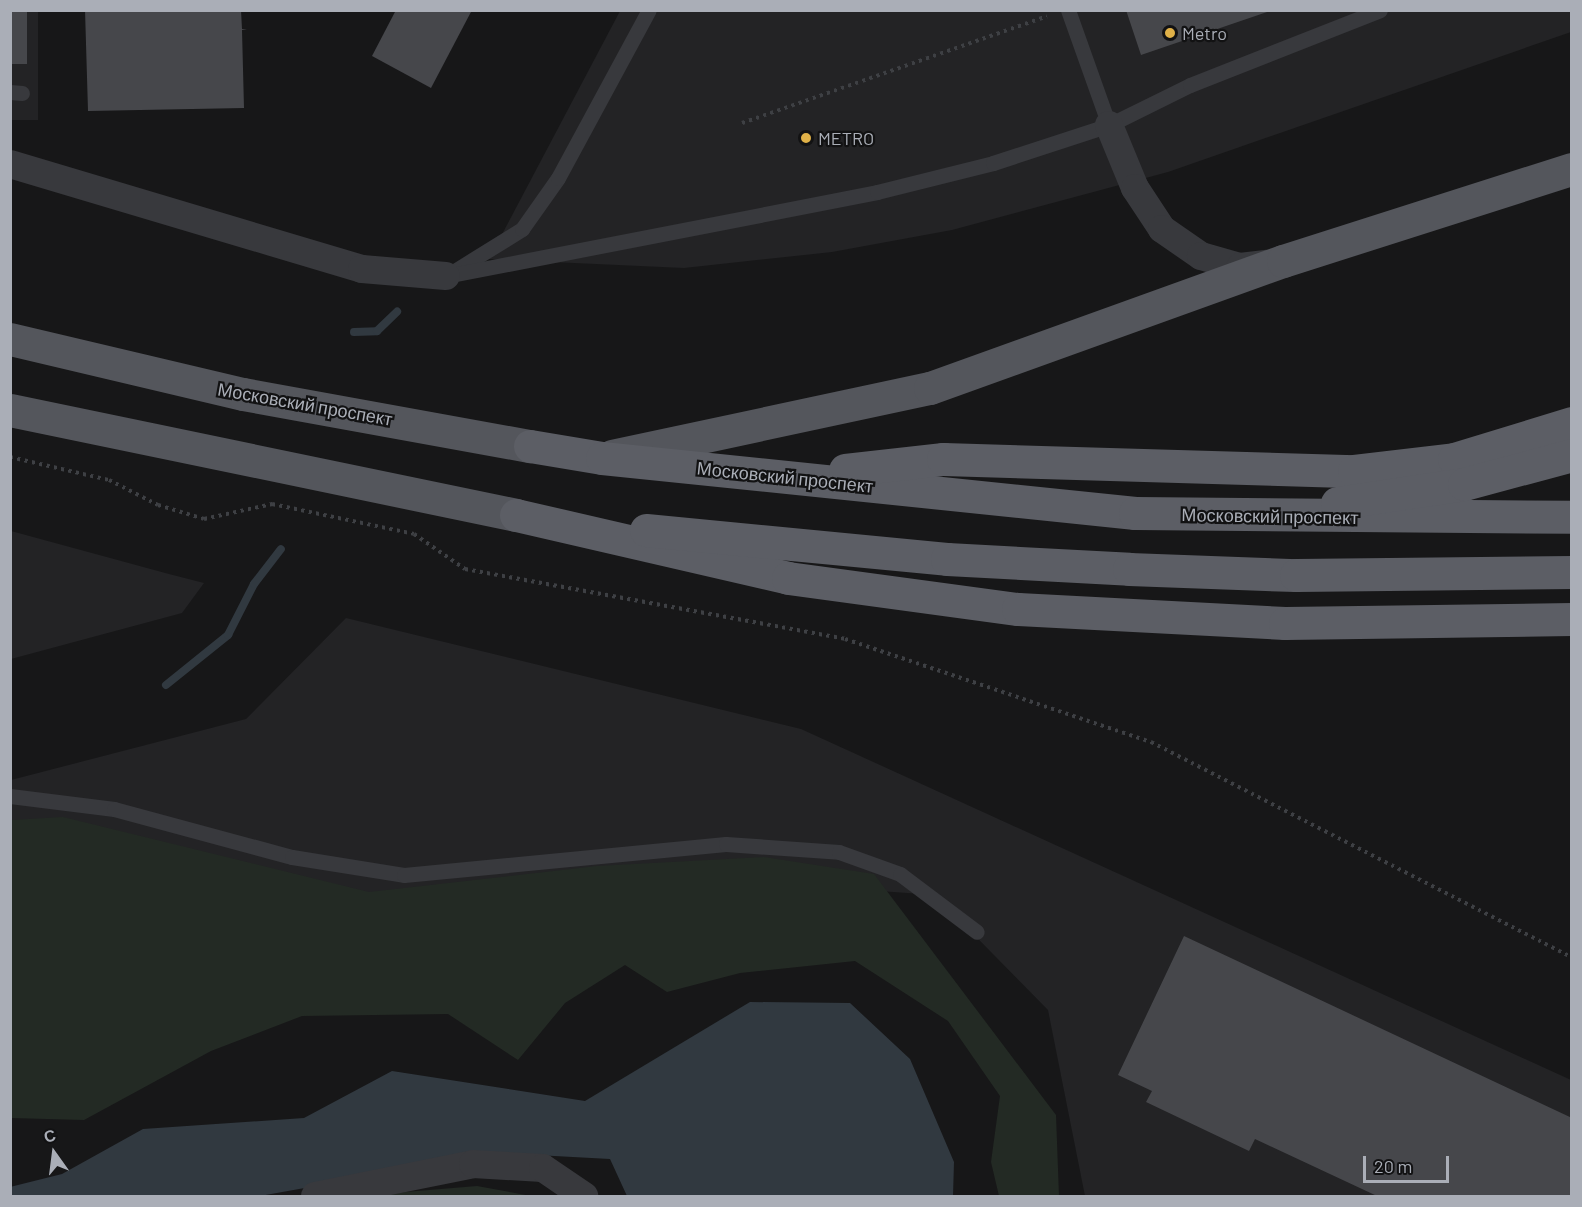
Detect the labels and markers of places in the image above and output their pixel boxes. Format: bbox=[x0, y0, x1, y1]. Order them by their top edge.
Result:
place label: Metro bbox=[1182, 22, 1227, 44]
marker: Metro bbox=[1163, 26, 1177, 40]
place label: METRO bbox=[818, 127, 874, 149]
marker: METRO bbox=[799, 131, 813, 145]

